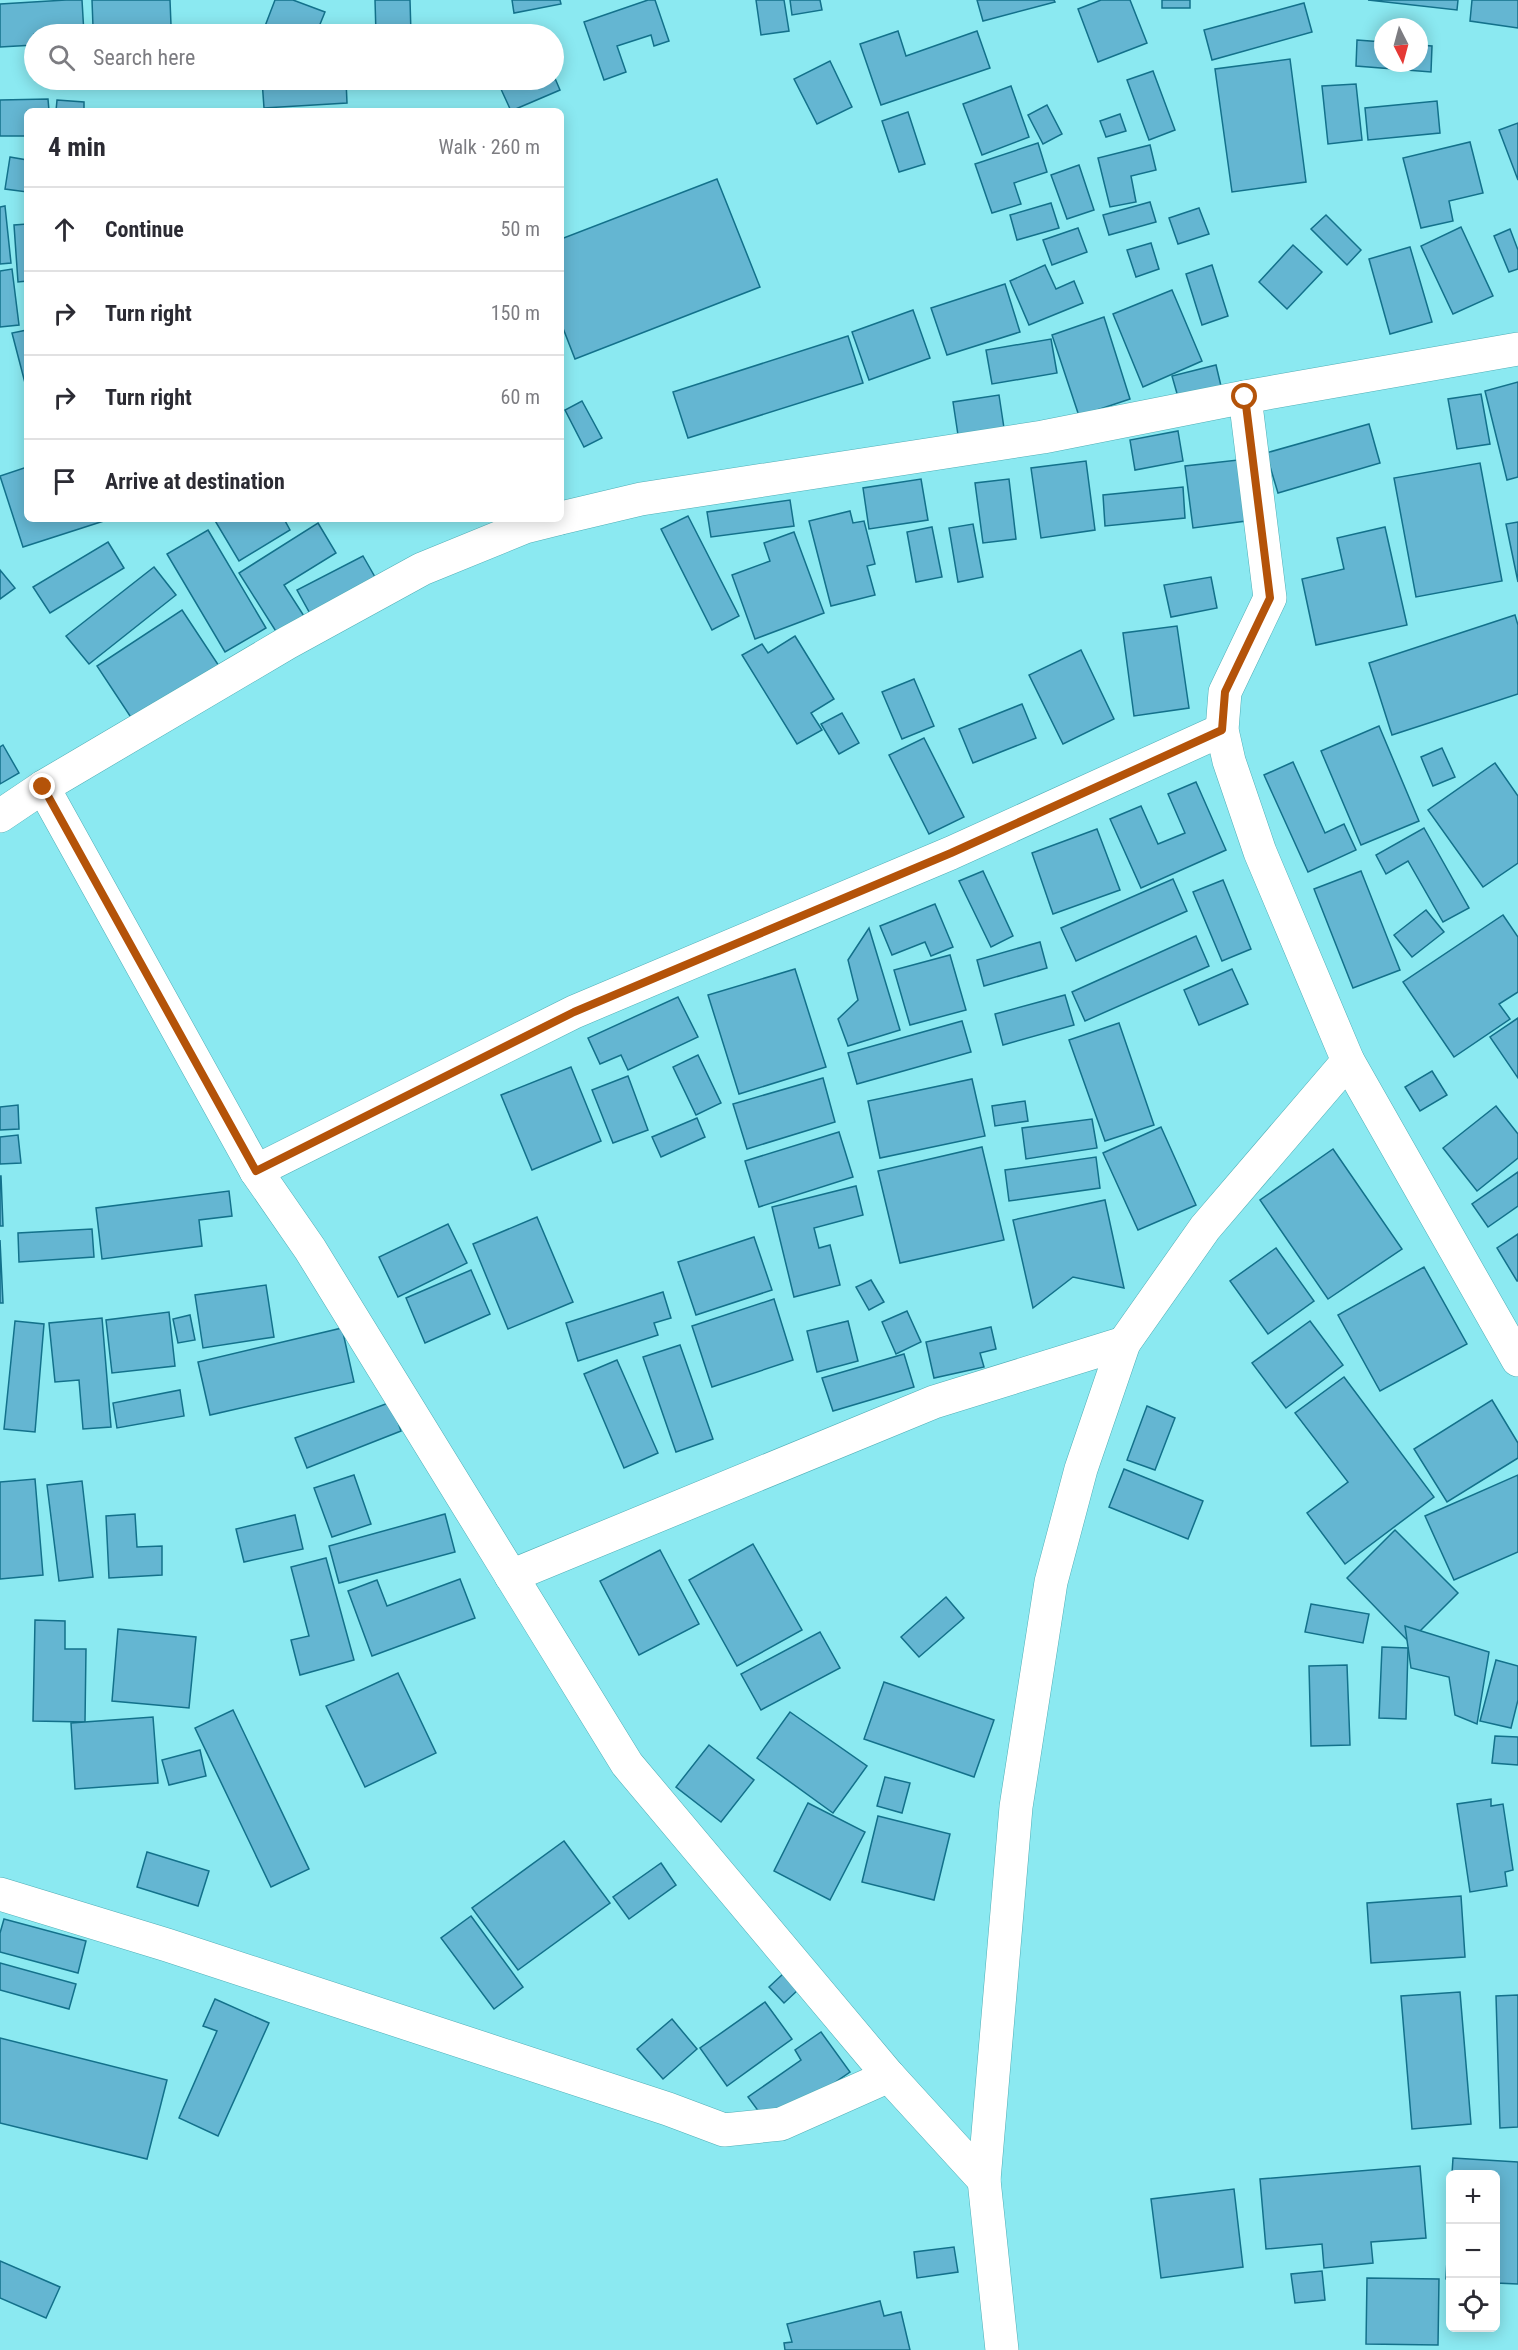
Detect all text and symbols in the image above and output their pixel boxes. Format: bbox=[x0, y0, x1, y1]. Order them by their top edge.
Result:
north arrow bbox=[1374, 18, 1428, 72]
search box bbox=[24, 24, 564, 90]
icon: search bbox=[45, 41, 78, 74]
text: Search here bbox=[93, 45, 195, 70]
text: 4 min bbox=[48, 132, 106, 162]
text: Walk · 260 m bbox=[439, 135, 540, 159]
icon: ahead bbox=[48, 213, 81, 246]
text: Continue bbox=[105, 217, 184, 242]
text: 50 m bbox=[501, 217, 540, 241]
icon: right bbox=[48, 297, 81, 330]
text: Turn right bbox=[105, 301, 192, 326]
text: 150 m bbox=[491, 301, 540, 325]
icon: right bbox=[48, 381, 81, 414]
route start bbox=[1231, 383, 1257, 409]
text: Turn right bbox=[105, 385, 192, 410]
text: 60 m bbox=[501, 385, 540, 409]
icon: arrive bbox=[48, 465, 81, 498]
text: Arrive at destination bbox=[105, 469, 285, 494]
route end bbox=[29, 773, 55, 799]
map controls bbox=[1446, 2170, 1500, 2332]
button: + bbox=[1446, 2170, 1500, 2224]
button: − bbox=[1446, 2224, 1500, 2278]
button: locate bbox=[1446, 2278, 1500, 2332]

